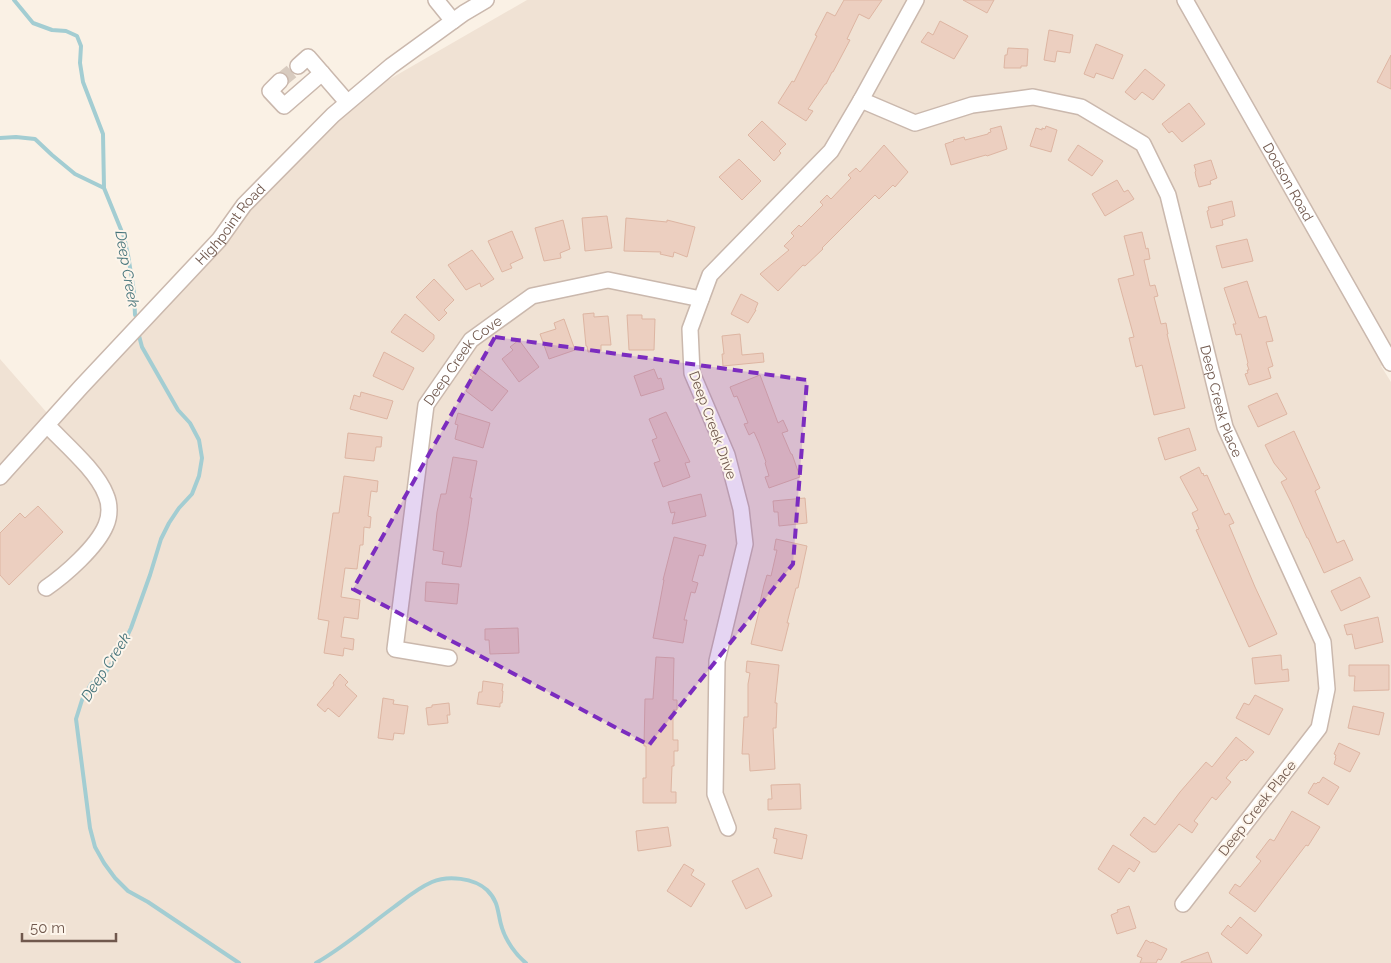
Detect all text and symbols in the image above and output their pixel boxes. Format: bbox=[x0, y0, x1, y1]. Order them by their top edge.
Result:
street label: Dodson Road bbox=[1260, 140, 1317, 224]
street label: Highpoint Road bbox=[192, 181, 268, 268]
water label: Deep Creek bbox=[111, 229, 143, 309]
street label: Deep Creek Cove bbox=[420, 312, 505, 408]
street label: Deep Creek Place bbox=[1197, 343, 1246, 460]
street label: Deep Creek Drive bbox=[686, 369, 740, 481]
water label: Deep Creek bbox=[77, 629, 135, 705]
street label: Deep Creek Place bbox=[1215, 757, 1299, 859]
scale bar bbox=[22, 910, 116, 942]
text: 50 m bbox=[30, 919, 65, 937]

